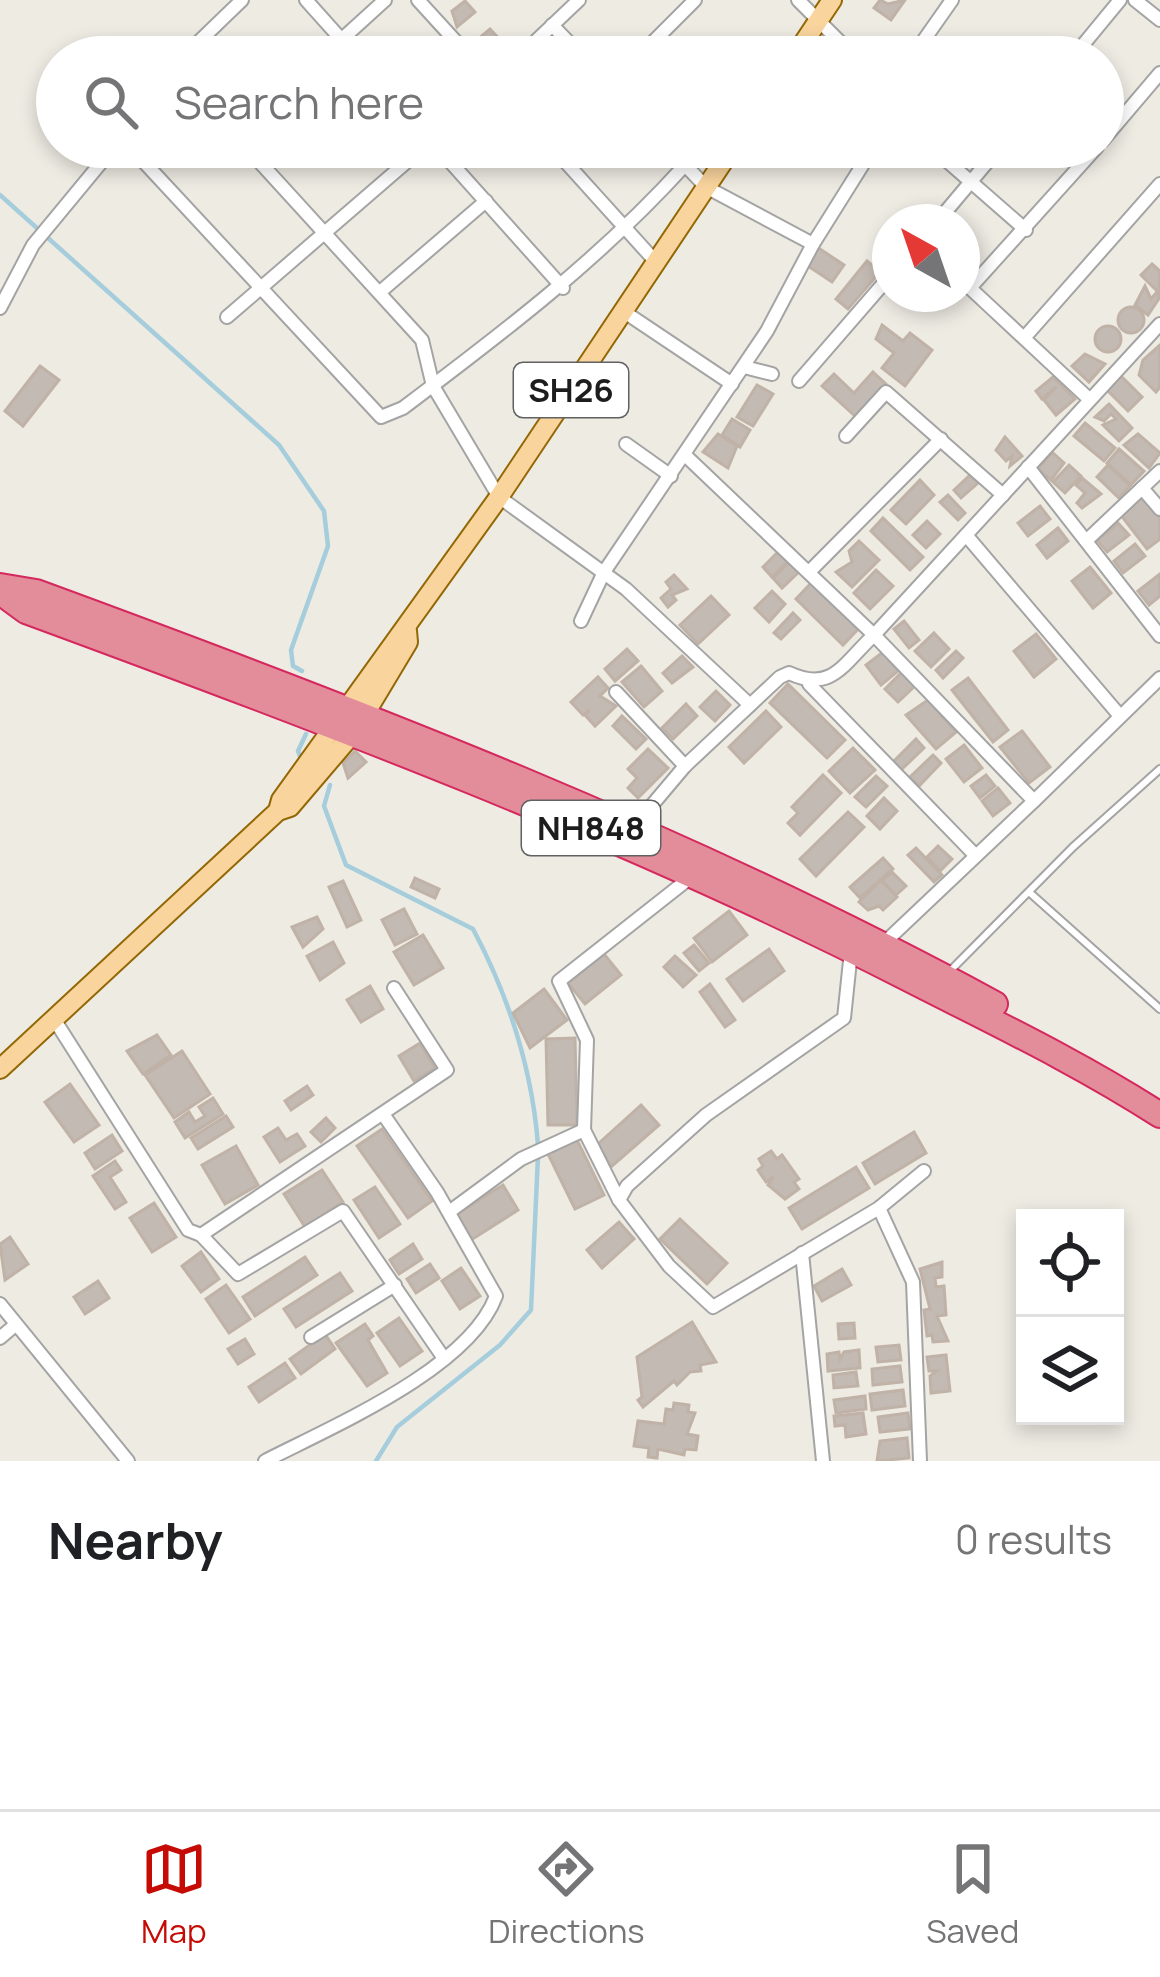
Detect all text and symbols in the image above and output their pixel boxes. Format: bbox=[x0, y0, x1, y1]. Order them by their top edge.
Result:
search box bbox=[36, 36, 1124, 168]
icon: search bbox=[78, 69, 144, 135]
text: Search here bbox=[174, 71, 424, 133]
north arrow bbox=[872, 204, 980, 312]
road number: SH26 bbox=[514, 363, 628, 417]
road number: NH848 bbox=[522, 801, 660, 855]
map controls bbox=[1016, 1209, 1124, 1425]
button: locate bbox=[1016, 1209, 1124, 1317]
button: layers bbox=[1016, 1317, 1124, 1425]
text: Nearby bbox=[48, 1505, 223, 1574]
text: 0 results bbox=[955, 1512, 1112, 1566]
tab: Map bbox=[141, 1836, 207, 1953]
tab: Directions bbox=[488, 1836, 645, 1953]
tab: Saved bbox=[926, 1836, 1019, 1953]

